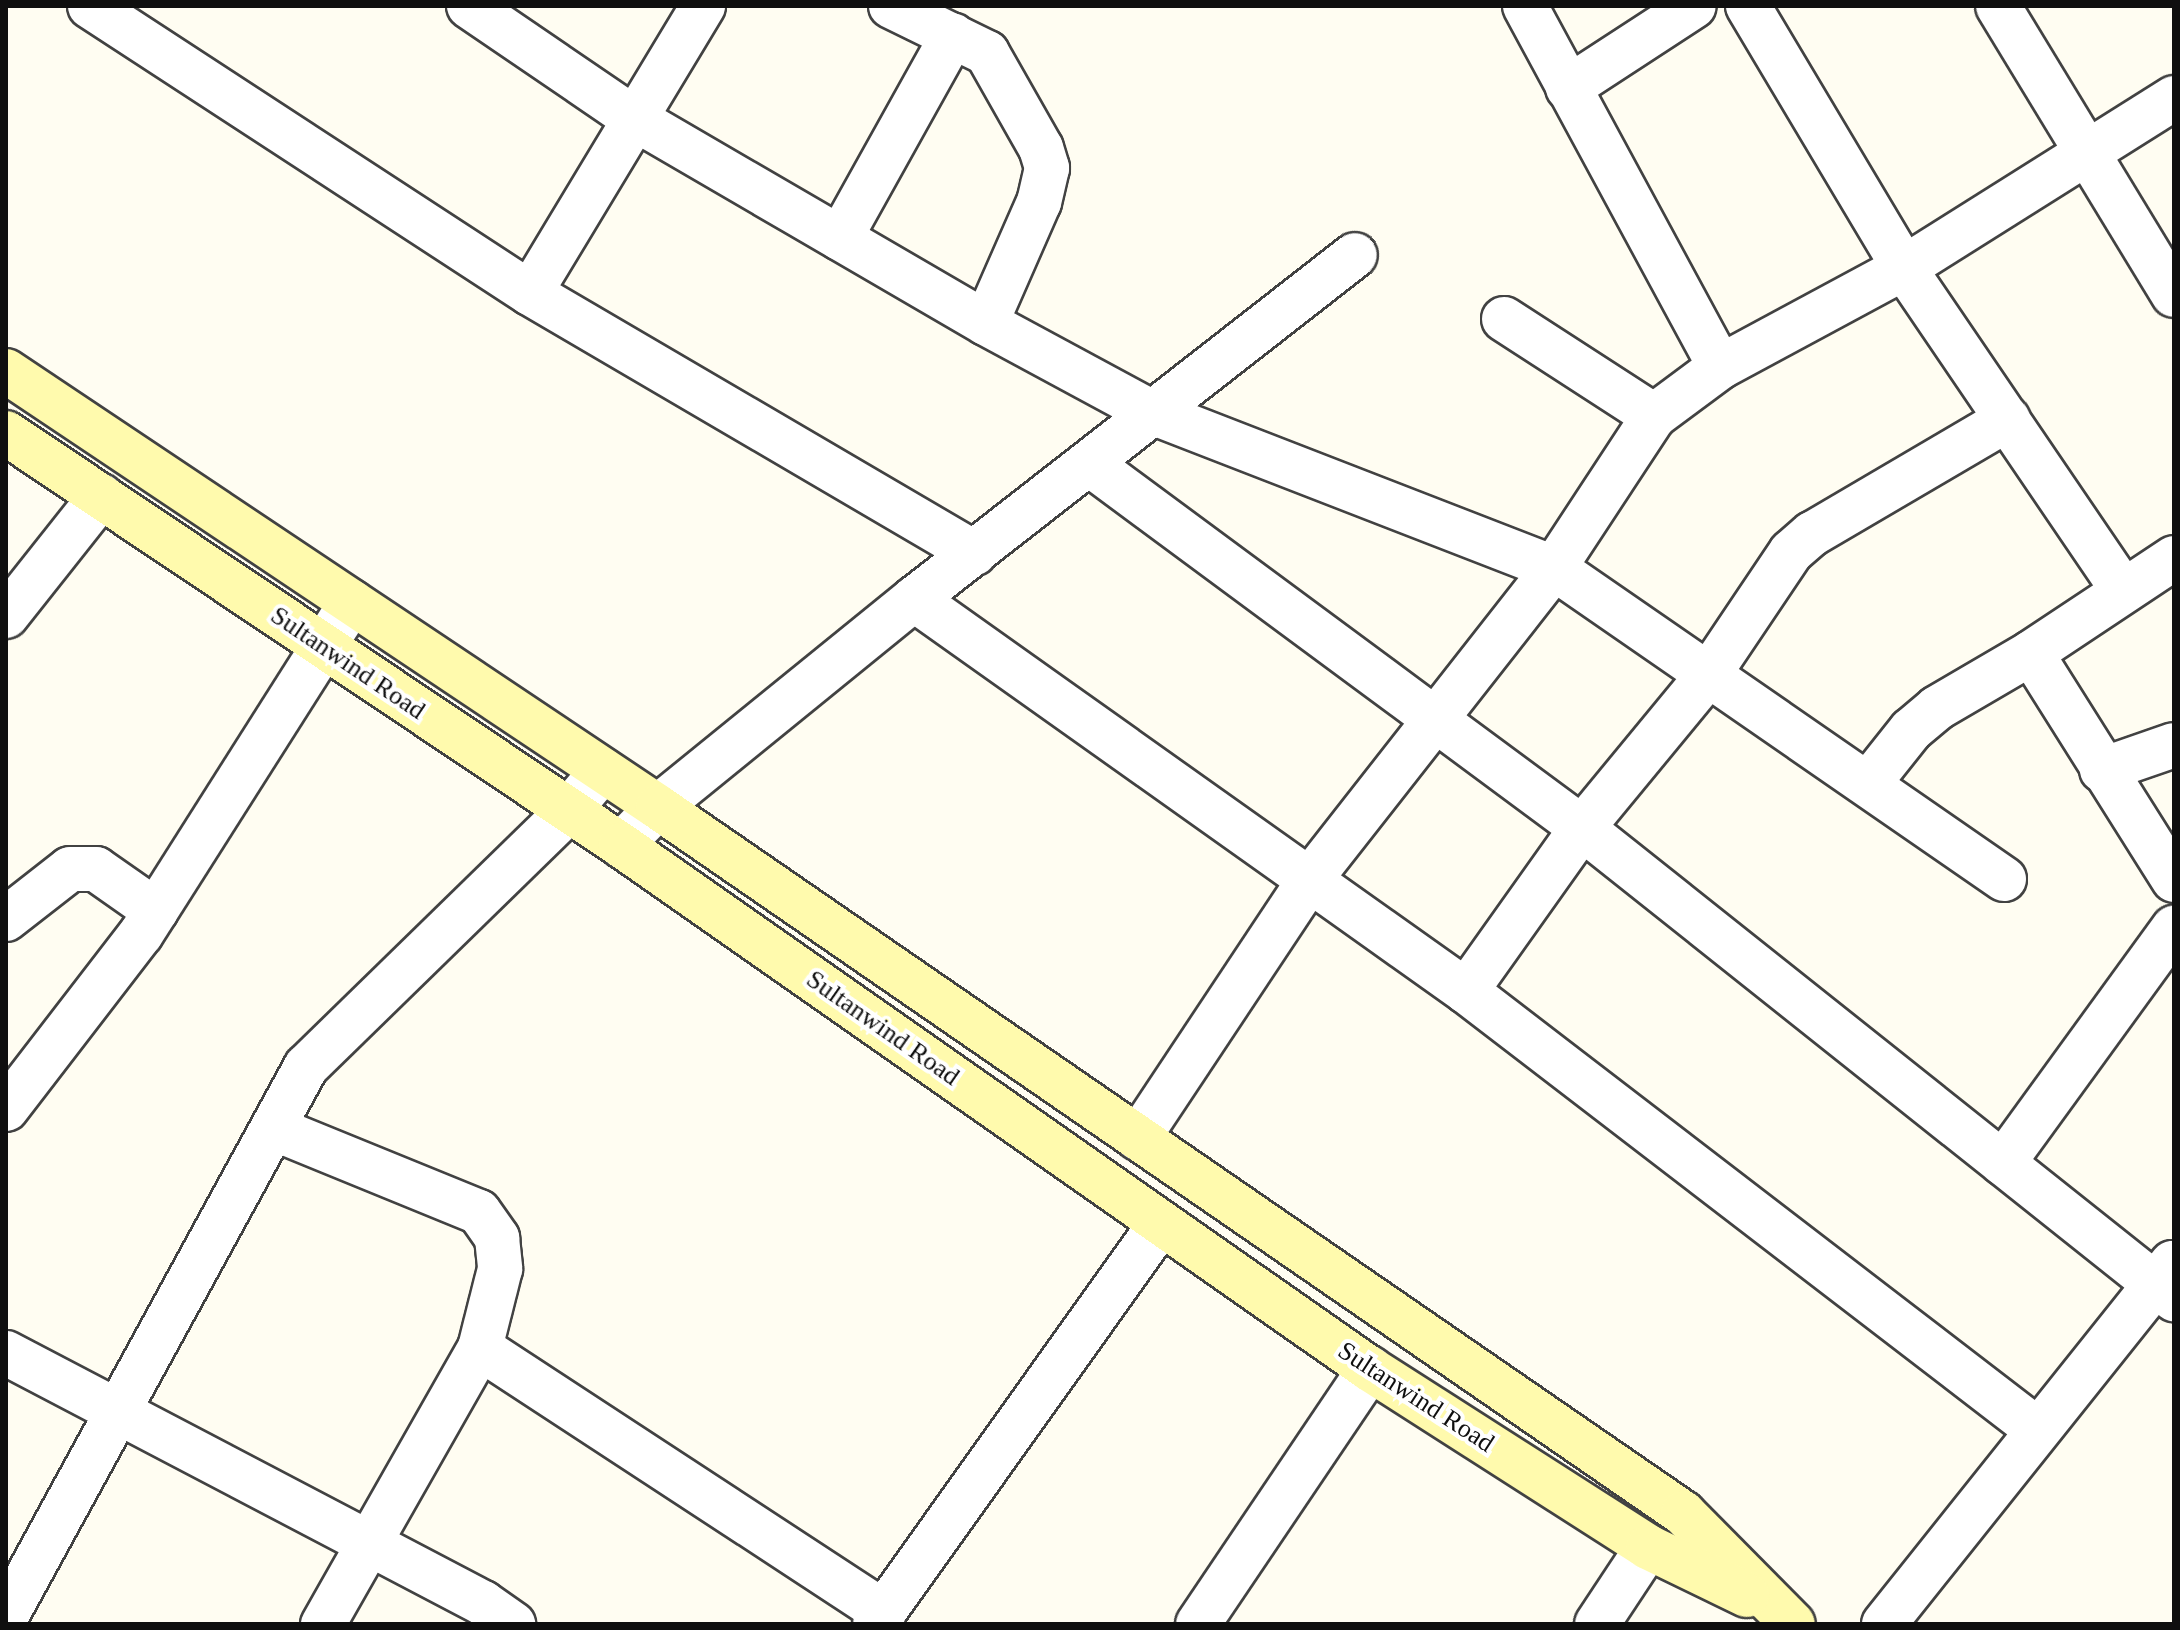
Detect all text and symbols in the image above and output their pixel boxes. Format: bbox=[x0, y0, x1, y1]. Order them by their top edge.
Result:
street label: Sultanwind Road bbox=[254, 593, 442, 733]
street label: Sultanwind Road bbox=[790, 956, 976, 1100]
street label: Sultanwind Road bbox=[1321, 1328, 1511, 1466]

